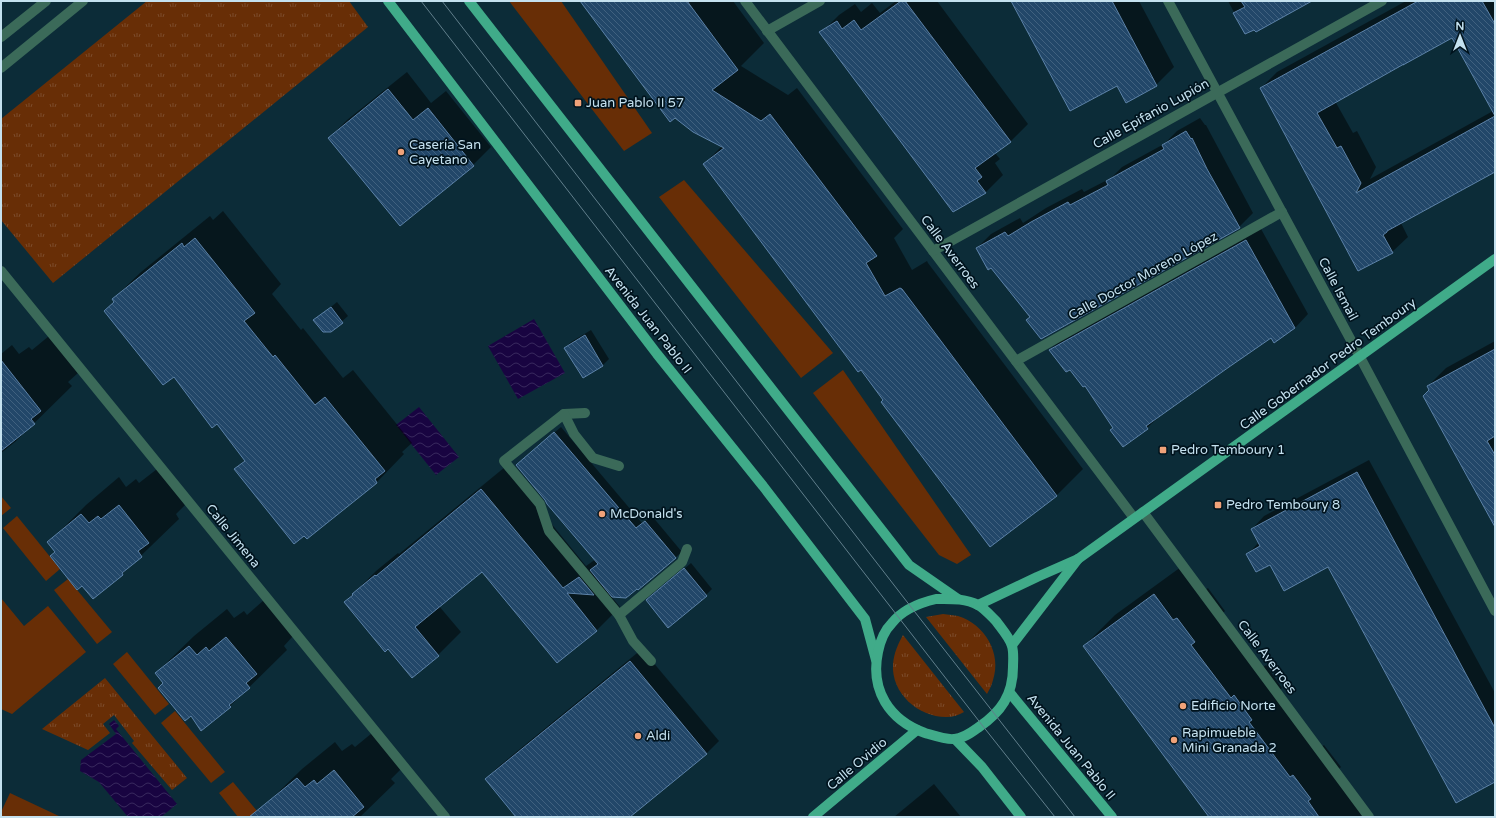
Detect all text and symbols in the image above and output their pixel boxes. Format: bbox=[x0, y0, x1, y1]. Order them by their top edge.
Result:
north arrow bbox=[1440, 16, 1480, 56]
text: N bbox=[1456, 20, 1464, 33]
street label: Calle Epifanio Lupión bbox=[1090, 75, 1212, 153]
place label: Juan Pablo II 57 bbox=[586, 95, 684, 111]
marker: Juan Pablo II 57 bbox=[573, 98, 583, 108]
place label: Casería San Cayetano bbox=[409, 137, 481, 168]
marker: Casería San Cayetano bbox=[396, 147, 406, 157]
street label: Calle Averroes bbox=[917, 212, 983, 292]
street label: Calle Doctor Moreno López bbox=[1066, 228, 1220, 324]
street label: Calle Ismail bbox=[1315, 255, 1361, 323]
street label: Avenida Juan Pablo II bbox=[601, 263, 695, 377]
street label: Calle Gobernador Pedro Temboury bbox=[1237, 295, 1419, 433]
place label: Pedro Temboury 1 bbox=[1171, 442, 1285, 458]
marker: Pedro Temboury 1 bbox=[1158, 445, 1168, 455]
place label: Pedro Temboury 8 bbox=[1226, 497, 1340, 513]
marker: Pedro Temboury 8 bbox=[1213, 500, 1223, 510]
street label: Calle Jimena bbox=[202, 501, 264, 571]
place label: McDonald's bbox=[610, 506, 683, 522]
marker: McDonald's bbox=[597, 509, 607, 519]
street label: Calle Averroes bbox=[1234, 617, 1300, 697]
street label: Avenida Juan Pablo II bbox=[1023, 691, 1119, 803]
place label: Edificio Norte bbox=[1191, 698, 1276, 714]
marker: Edificio Norte bbox=[1178, 701, 1188, 711]
place label: Rapimueble Mini Granada 2 bbox=[1182, 725, 1277, 756]
place label: Aldi bbox=[646, 728, 670, 744]
marker: Aldi bbox=[633, 731, 643, 741]
street label: Calle Ovidio bbox=[824, 734, 890, 794]
marker: Rapimueble Mini Granada 2 bbox=[1169, 735, 1179, 745]

